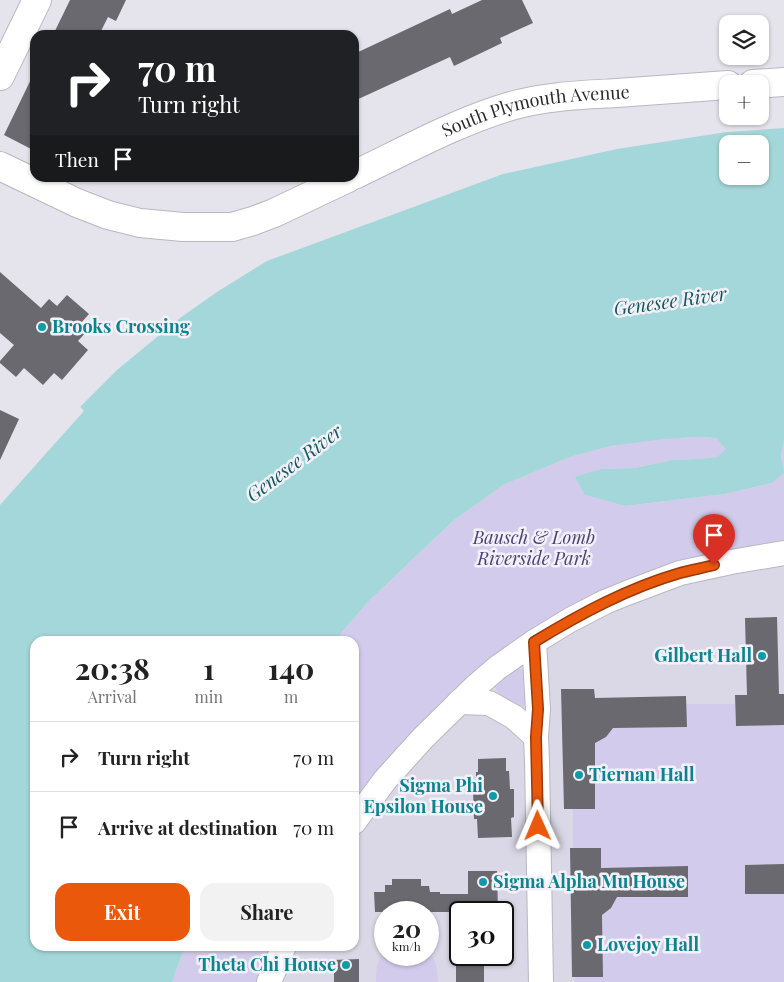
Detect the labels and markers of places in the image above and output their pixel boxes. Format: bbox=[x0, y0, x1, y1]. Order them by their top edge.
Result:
place label: Brooks Crossing bbox=[52, 314, 190, 338]
marker: Brooks Crossing bbox=[36, 321, 48, 333]
pin bbox=[693, 514, 735, 565]
place label: Gilbert Hall bbox=[654, 643, 752, 667]
marker: Gilbert Hall bbox=[756, 650, 768, 662]
place label: Tiernan Hall bbox=[589, 762, 695, 786]
marker: Tiernan Hall bbox=[573, 769, 585, 781]
place label: Sigma Phi Epsilon House bbox=[363, 773, 483, 818]
marker: Sigma Phi Epsilon House bbox=[487, 790, 499, 802]
place label: Sigma Alpha Mu House bbox=[493, 869, 685, 893]
marker: Sigma Alpha Mu House bbox=[477, 876, 489, 888]
place label: Lovejoy Hall bbox=[597, 932, 700, 956]
marker: Lovejoy Hall bbox=[581, 939, 593, 951]
place label: Theta Chi House bbox=[198, 952, 336, 976]
marker: Theta Chi House bbox=[340, 959, 352, 971]

